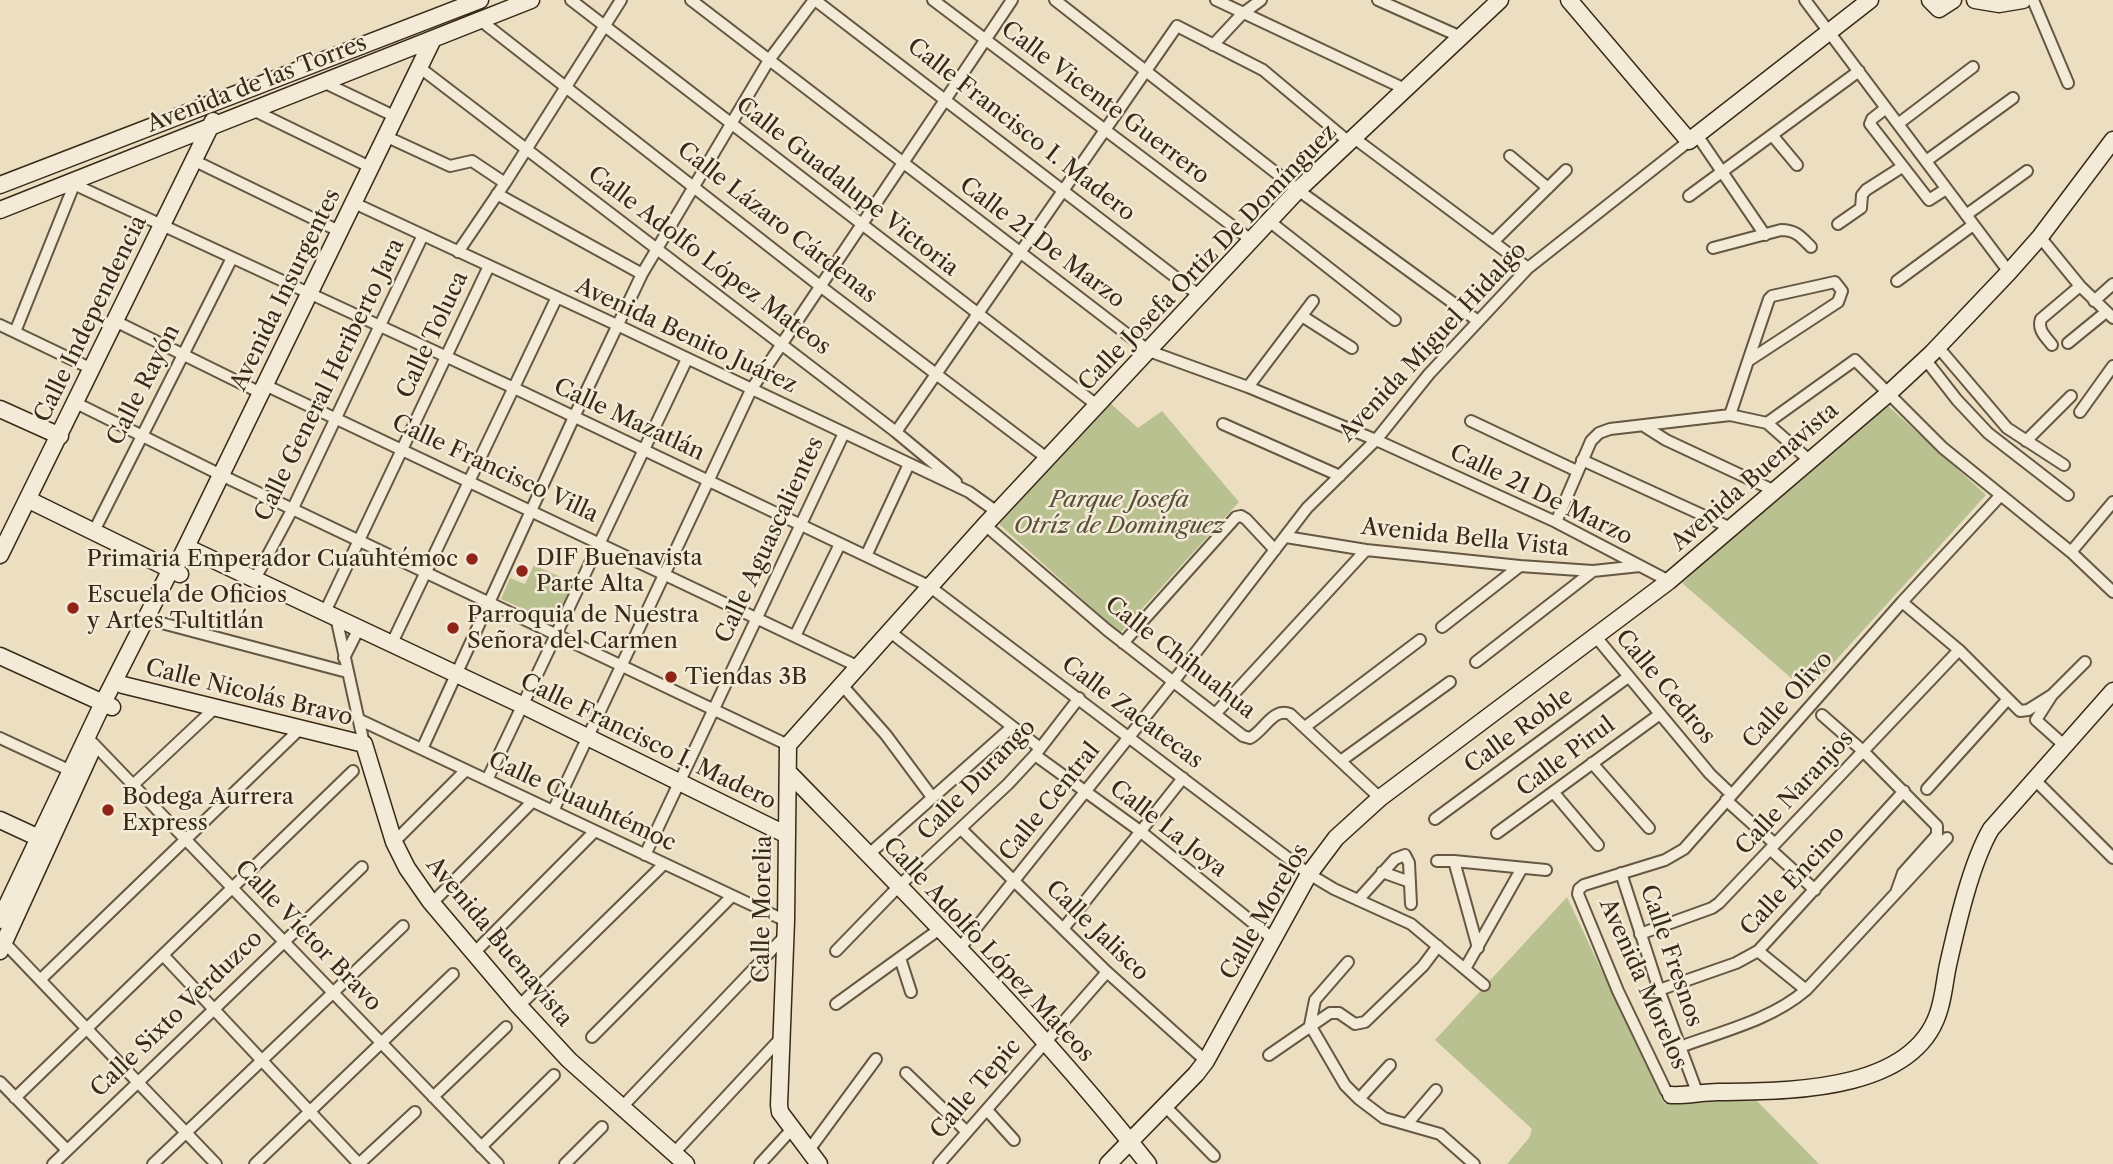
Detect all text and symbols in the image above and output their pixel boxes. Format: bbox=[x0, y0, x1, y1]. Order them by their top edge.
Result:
street label: Calle Vicente Guerrero bbox=[995, 16, 1215, 190]
street label: Avenida de las Torres bbox=[143, 29, 371, 139]
street label: Calle Francisco I. Madero bbox=[902, 33, 1140, 227]
street label: Calle Guadalupe Victoria bbox=[730, 92, 964, 282]
street label: Calle Josefa Ortiz De Domínguez bbox=[1073, 119, 1343, 397]
street label: Calle Lázaro Cárdenas bbox=[672, 136, 882, 310]
street label: Calle Adolfo López Mateos bbox=[582, 161, 836, 361]
street label: Calle 21 De Marzo bbox=[954, 172, 1130, 314]
street label: Avenida Insurgentes bbox=[225, 185, 347, 395]
street label: Calle Independencia bbox=[29, 211, 153, 427]
street label: Calle General Heriberto Jara bbox=[249, 234, 411, 526]
street label: Avenida Miguel Hidalgo bbox=[1334, 237, 1532, 447]
street label: Calle Toluca bbox=[392, 267, 474, 403]
street label: Avenida Benito Juárez bbox=[571, 273, 801, 399]
street label: Calle Rayón bbox=[102, 320, 186, 450]
street label: Calle Mazatlán bbox=[549, 373, 709, 467]
street label: Avenida Buenavista bbox=[1666, 397, 1844, 557]
street label: Calle Francisco Villa bbox=[388, 409, 602, 529]
street label: Calle Aguascalientes bbox=[710, 433, 830, 647]
street label: Calle 21 De Marzo bbox=[1445, 439, 1637, 551]
park label: Parque Josefa Otríz de Dominguez bbox=[1013, 486, 1225, 540]
street label: Avenida Bella Vista bbox=[1360, 513, 1570, 563]
place label: DIF Buenavista Parte Alta bbox=[536, 544, 703, 598]
place label: Primaria Emperador Cuauhtémoc bbox=[86, 545, 458, 573]
marker: Primaria Emperador Cuauhtémoc bbox=[464, 551, 480, 567]
marker: DIF Buenavista Parte Alta bbox=[514, 563, 530, 579]
place label: Escuela de Oficios y Artes Tultitlán bbox=[87, 581, 287, 635]
street label: Calle Chihuahua bbox=[1099, 591, 1261, 725]
marker: Escuela de Oficios y Artes Tultitlán bbox=[65, 600, 81, 616]
place label: Parroquia de Nuestra Señora del Carmen bbox=[467, 601, 699, 655]
marker: Parroquia de Nuestra Señora del Carmen bbox=[445, 620, 461, 636]
street label: Calle Cedros bbox=[1609, 624, 1721, 750]
street label: Calle Olivo bbox=[1737, 646, 1839, 754]
street label: Calle Zacatecas bbox=[1056, 651, 1208, 775]
street label: Calle Nicolás Bravo bbox=[142, 654, 356, 732]
place label: Tiendas 3B bbox=[685, 663, 807, 691]
street label: Calle Francisco I. Madero bbox=[516, 668, 780, 816]
marker: Tiendas 3B bbox=[663, 669, 679, 685]
street label: Calle Roble bbox=[1460, 683, 1578, 779]
street label: Calle Pirul bbox=[1512, 711, 1620, 803]
street label: Calle Durango bbox=[912, 714, 1042, 846]
street label: Calle Naranjos bbox=[1730, 725, 1860, 861]
street label: Calle Central bbox=[994, 737, 1106, 867]
street label: Calle Cuauhtémoc bbox=[484, 746, 680, 858]
street label: Calle La Joya bbox=[1104, 775, 1232, 883]
place label: Bodega Aurrera Express bbox=[122, 783, 294, 837]
marker: Bodega Aurrera Express bbox=[100, 802, 116, 818]
street label: Calle Encino bbox=[1735, 820, 1851, 942]
street label: Calle Adolfo López Mateos bbox=[877, 832, 1099, 1068]
street label: Calle Morelia bbox=[748, 835, 778, 983]
street label: Calle Morelos bbox=[1215, 839, 1315, 985]
street label: Avenida Buenavista bbox=[420, 852, 578, 1032]
street label: Calle Víctor Bravo bbox=[229, 855, 387, 1017]
street label: Calle Jalisco bbox=[1040, 875, 1154, 987]
street label: Calle Fresnos bbox=[1634, 881, 1708, 1031]
street label: Avenida Morelos bbox=[1593, 894, 1693, 1074]
street label: Calle Sixto Verduzco bbox=[85, 925, 269, 1103]
street label: Calle Tepic bbox=[925, 1033, 1027, 1145]

